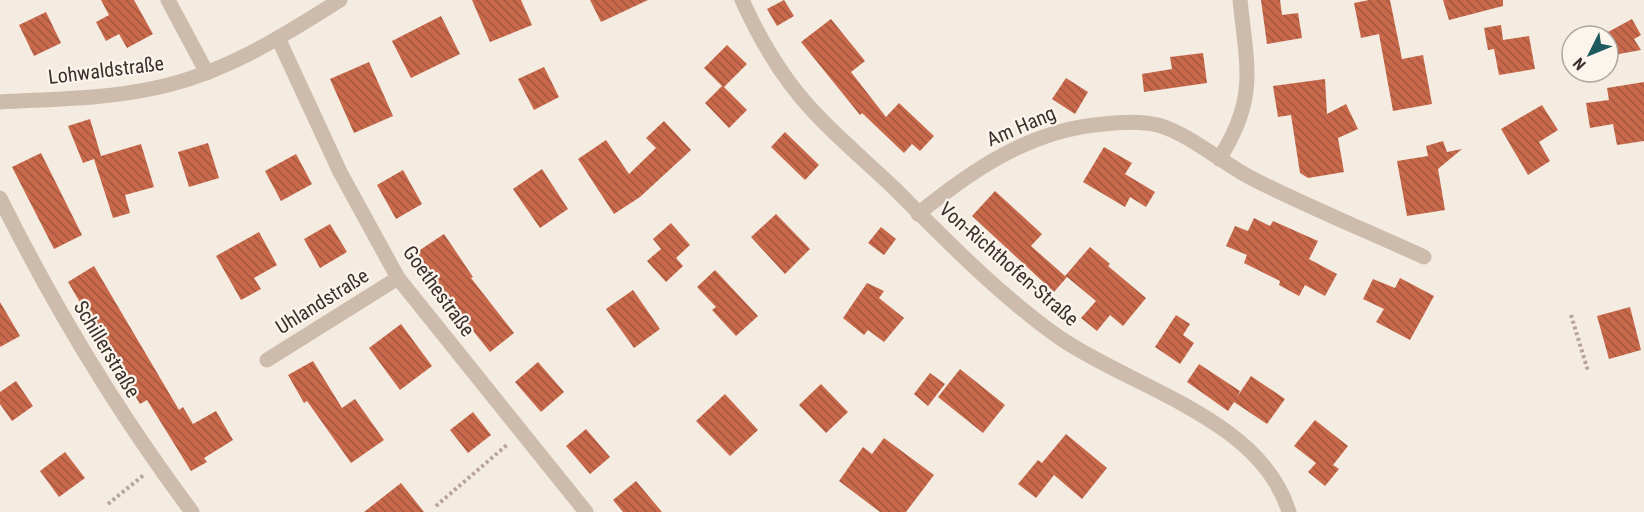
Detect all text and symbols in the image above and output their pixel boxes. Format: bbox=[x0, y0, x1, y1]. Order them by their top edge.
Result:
north arrow bbox=[1560, 24, 1620, 84]
street label: Lohwaldstraße bbox=[47, 51, 165, 89]
text: N bbox=[1569, 54, 1590, 74]
street label: Am Hang bbox=[983, 101, 1059, 151]
street label: Von-Richthofen-Straße bbox=[934, 197, 1084, 331]
street label: Goethestraße bbox=[398, 241, 480, 341]
street label: Uhlandstraße bbox=[271, 263, 373, 339]
street label: Schillerstraße bbox=[69, 296, 145, 402]

